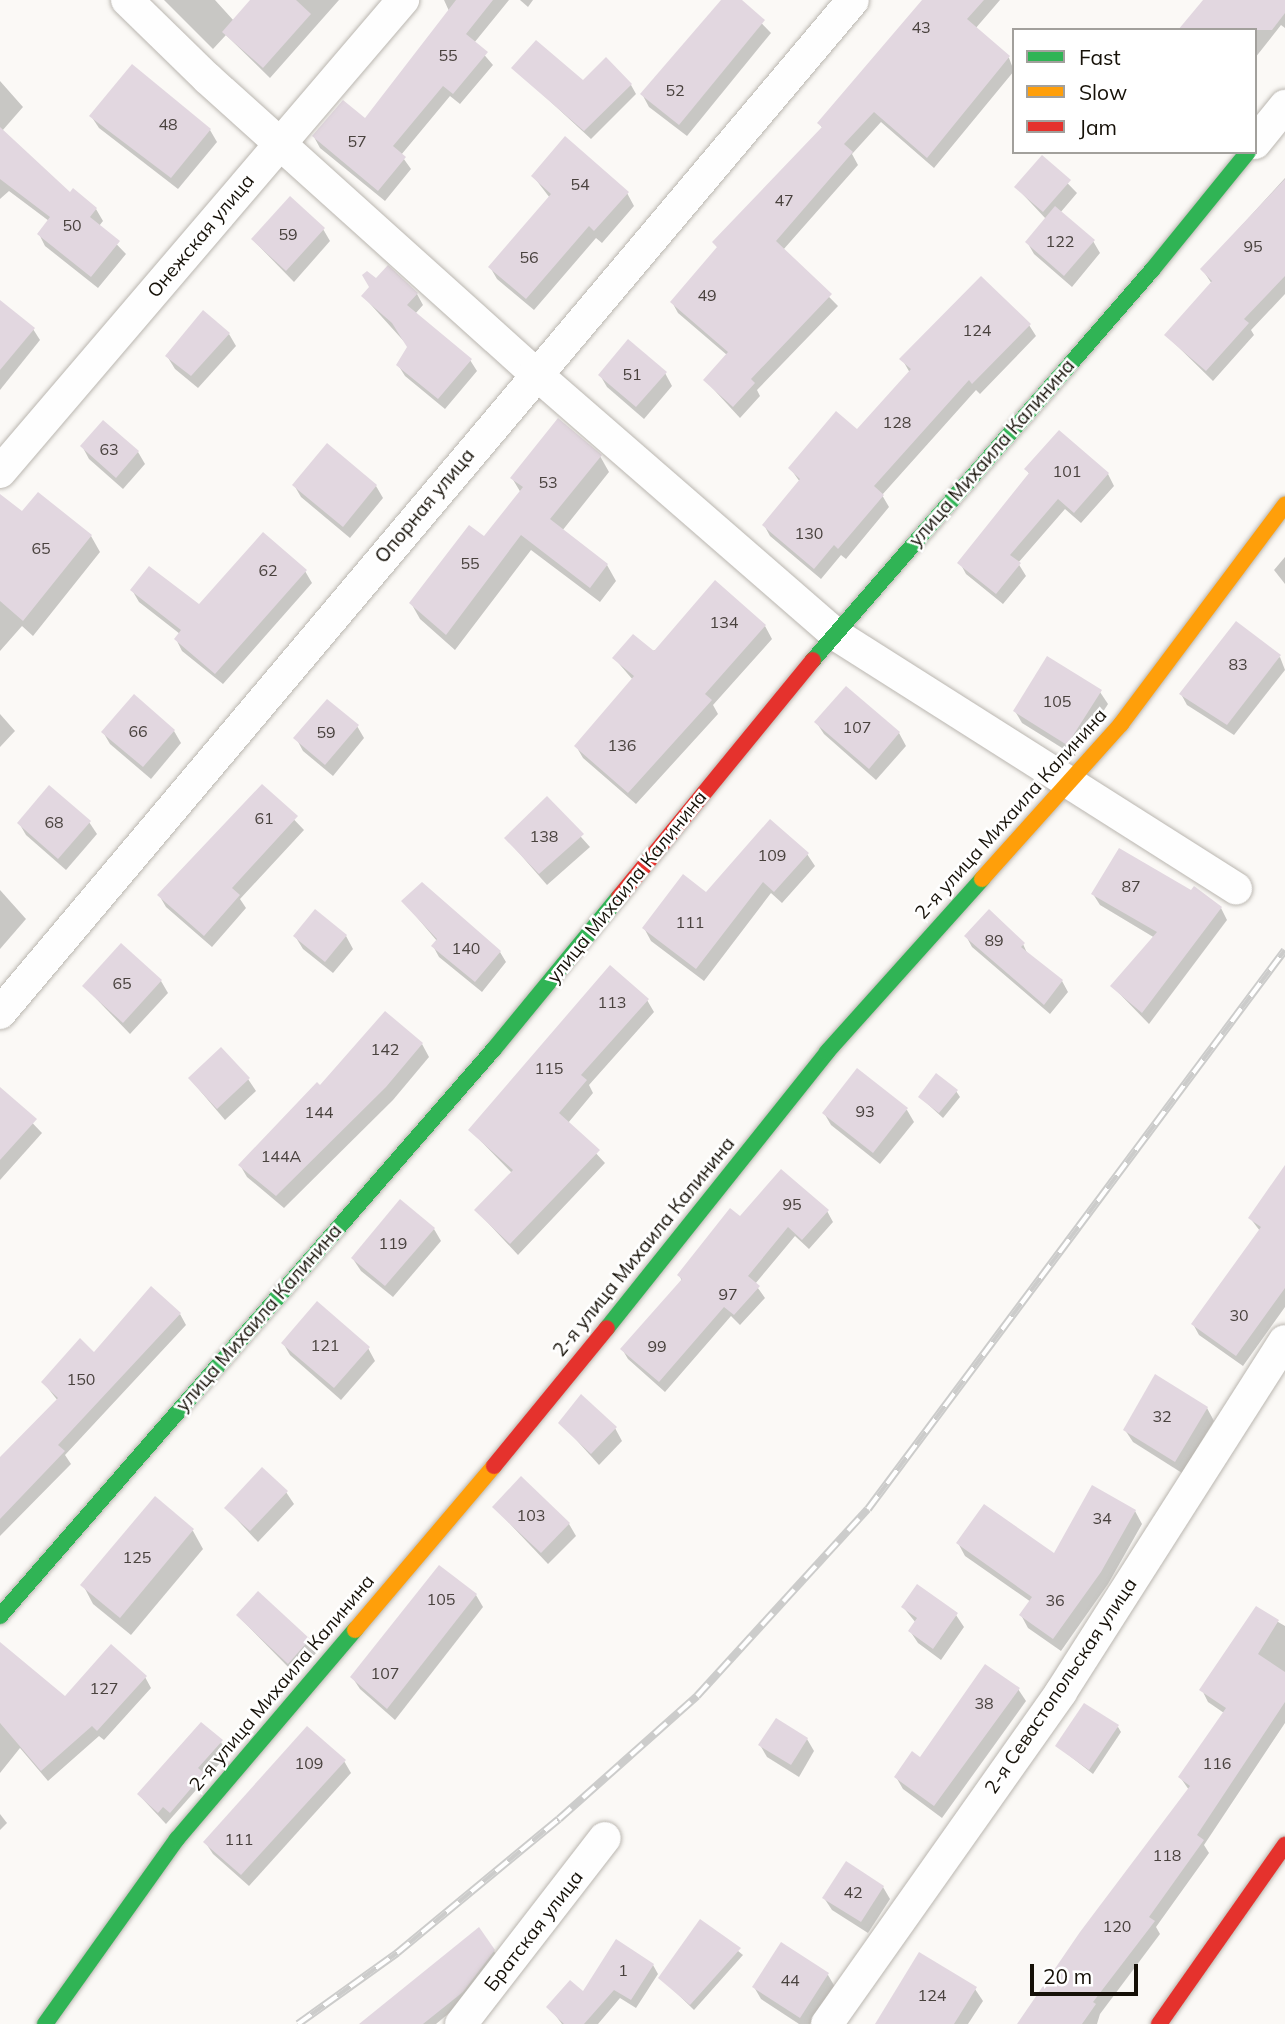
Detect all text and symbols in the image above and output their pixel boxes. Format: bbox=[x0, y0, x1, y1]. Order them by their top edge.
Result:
house number: 43 bbox=[911, 17, 931, 37]
legend bbox=[1012, 28, 1257, 154]
text: Fast bbox=[1079, 44, 1121, 70]
house number: 55 bbox=[438, 45, 458, 65]
text: Slow bbox=[1079, 79, 1127, 105]
house number: 52 bbox=[665, 80, 685, 100]
house number: 48 bbox=[158, 114, 178, 134]
text: Jam bbox=[1079, 114, 1117, 140]
house number: 57 bbox=[347, 131, 367, 151]
street label: Онежская улица bbox=[143, 170, 259, 302]
house number: 54 bbox=[570, 174, 590, 194]
house number: 47 bbox=[774, 190, 794, 210]
house number: 50 bbox=[62, 215, 82, 235]
house number: 59 bbox=[278, 224, 298, 244]
house number: 122 bbox=[1046, 231, 1074, 251]
house number: 95 bbox=[1243, 236, 1263, 256]
house number: 56 bbox=[519, 247, 539, 267]
house number: 49 bbox=[697, 285, 717, 305]
house number: 124 bbox=[963, 320, 991, 340]
street label: улица Михаила Калинина bbox=[904, 355, 1080, 551]
house number: 51 bbox=[622, 364, 642, 384]
house number: 128 bbox=[883, 412, 911, 432]
house number: 63 bbox=[99, 439, 119, 459]
street label: Опорная улица bbox=[371, 444, 479, 568]
house number: 101 bbox=[1053, 461, 1081, 481]
house number: 53 bbox=[538, 472, 558, 492]
house number: 130 bbox=[795, 523, 823, 543]
house number: 65 bbox=[31, 538, 51, 558]
house number: 55 bbox=[460, 553, 480, 573]
house number: 62 bbox=[258, 560, 278, 580]
house number: 134 bbox=[710, 612, 738, 632]
house number: 83 bbox=[1228, 654, 1248, 674]
house number: 105 bbox=[1043, 691, 1071, 711]
street label: 2-я улица Михаила Калинина bbox=[910, 704, 1112, 924]
house number: 107 bbox=[843, 717, 871, 737]
house number: 66 bbox=[128, 721, 148, 741]
house number: 59 bbox=[316, 722, 336, 742]
house number: 136 bbox=[608, 735, 636, 755]
street label: улица Михаила Калинина bbox=[542, 786, 712, 988]
house number: 61 bbox=[254, 808, 274, 828]
house number: 68 bbox=[44, 812, 64, 832]
house number: 138 bbox=[530, 826, 558, 846]
house number: 109 bbox=[758, 845, 786, 865]
house number: 87 bbox=[1121, 876, 1141, 896]
house number: 111 bbox=[676, 912, 704, 932]
house number: 89 bbox=[984, 930, 1004, 950]
house number: 140 bbox=[452, 938, 480, 958]
house number: 65 bbox=[112, 973, 132, 993]
house number: 113 bbox=[598, 992, 626, 1012]
house number: 142 bbox=[371, 1039, 399, 1059]
house number: 115 bbox=[535, 1058, 563, 1078]
house number: 93 bbox=[855, 1101, 875, 1121]
house number: 144 bbox=[305, 1102, 333, 1122]
street label: 2-я улица Михаила Калинина bbox=[548, 1133, 740, 1361]
house number: 144А bbox=[261, 1146, 301, 1166]
house number: 95 bbox=[782, 1194, 802, 1214]
street label: улица Михаила Калинина bbox=[171, 1220, 347, 1416]
house number: 119 bbox=[379, 1233, 407, 1253]
house number: 97 bbox=[718, 1284, 738, 1304]
house number: 30 bbox=[1229, 1305, 1249, 1325]
house number: 121 bbox=[311, 1335, 339, 1355]
house number: 99 bbox=[647, 1336, 667, 1356]
house number: 150 bbox=[67, 1369, 95, 1389]
house number: 32 bbox=[1152, 1406, 1172, 1426]
house number: 103 bbox=[517, 1505, 545, 1525]
house number: 34 bbox=[1092, 1508, 1112, 1528]
house number: 125 bbox=[123, 1547, 151, 1567]
street label: 2-я улица Михаила Калинина bbox=[185, 1570, 379, 1796]
street label: 2-я Севастопольская улица bbox=[980, 1574, 1142, 1798]
house number: 105 bbox=[427, 1589, 455, 1609]
house number: 36 bbox=[1045, 1590, 1065, 1610]
house number: 107 bbox=[371, 1663, 399, 1683]
house number: 127 bbox=[90, 1678, 118, 1698]
house number: 38 bbox=[974, 1693, 994, 1713]
house number: 109 bbox=[295, 1753, 323, 1773]
house number: 116 bbox=[1203, 1753, 1231, 1773]
house number: 111 bbox=[225, 1829, 253, 1849]
house number: 118 bbox=[1153, 1845, 1181, 1865]
street label: Братская улица bbox=[480, 1866, 588, 1996]
house number: 42 bbox=[843, 1882, 863, 1902]
house number: 120 bbox=[1103, 1916, 1131, 1936]
scale bar bbox=[1033, 1951, 1142, 1995]
house number: 1 bbox=[618, 1960, 628, 1980]
text: 20 m bbox=[1043, 1963, 1092, 1989]
house number: 44 bbox=[780, 1970, 800, 1990]
house number: 124 bbox=[918, 1985, 946, 2005]

